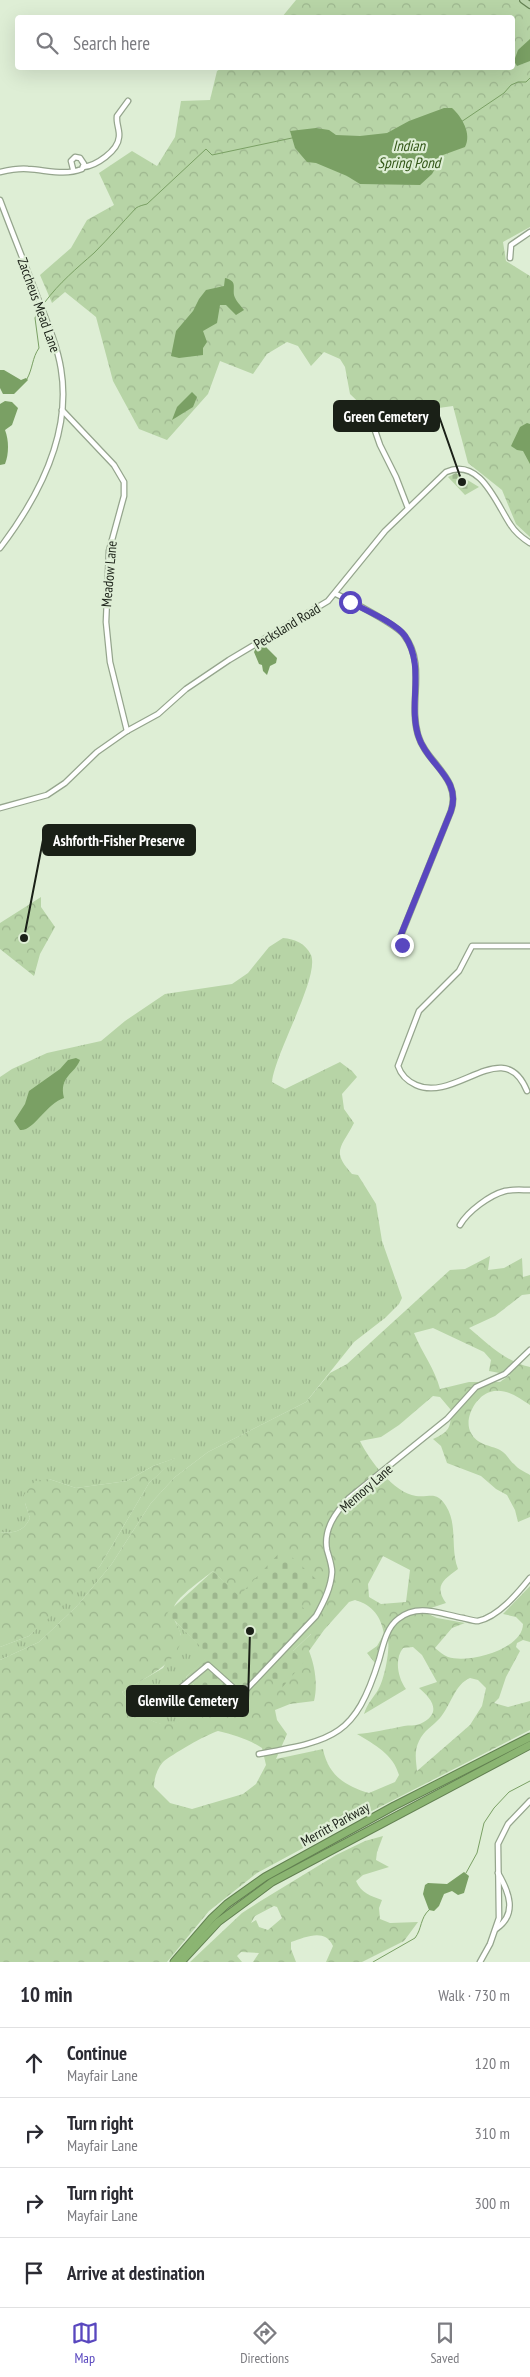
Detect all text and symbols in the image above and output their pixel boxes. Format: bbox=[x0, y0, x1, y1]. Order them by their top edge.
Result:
search box bbox=[15, 15, 515, 70]
icon: search bbox=[33, 29, 61, 57]
text: Search here bbox=[73, 31, 150, 55]
water label: Indian Spring Pond bbox=[378, 136, 443, 172]
street label: Zaccheus Mead Lane bbox=[14, 255, 65, 355]
callout: Green Cemetery bbox=[334, 401, 439, 431]
text: Green Cemetery bbox=[344, 407, 429, 426]
street label: Meadow Lane bbox=[97, 540, 121, 608]
route start bbox=[339, 591, 362, 614]
street label: Pecksland Road bbox=[250, 599, 324, 653]
callout: Ashforth-Fisher Preserve bbox=[43, 825, 195, 855]
text: Ashforth-Fisher Preserve bbox=[52, 831, 185, 850]
route end bbox=[391, 934, 414, 957]
street label: Memory Lane bbox=[336, 1460, 396, 1516]
callout: Glenville Cemetery bbox=[127, 1686, 248, 1716]
text: Glenville Cemetery bbox=[138, 1691, 239, 1710]
street label: Merritt Parkway bbox=[297, 1797, 373, 1850]
text: 10 min bbox=[20, 1981, 72, 2008]
text: Walk · 730 m bbox=[438, 1985, 510, 2005]
text: Continue bbox=[67, 2041, 127, 2065]
icon: ahead bbox=[20, 2049, 48, 2077]
text: 120 m bbox=[475, 2053, 510, 2073]
text: Mayfair Lane bbox=[67, 2065, 138, 2085]
text: Turn right bbox=[67, 2111, 133, 2135]
icon: right bbox=[20, 2119, 48, 2147]
text: 310 m bbox=[475, 2123, 510, 2143]
text: Mayfair Lane bbox=[67, 2135, 138, 2155]
text: Turn right bbox=[67, 2181, 133, 2205]
icon: right bbox=[20, 2189, 48, 2217]
text: 300 m bbox=[475, 2193, 510, 2213]
text: Mayfair Lane bbox=[67, 2205, 138, 2225]
icon: arrive bbox=[20, 2259, 48, 2287]
text: Arrive at destination bbox=[67, 2261, 205, 2285]
tab: Map bbox=[71, 2319, 99, 2367]
tab: Directions bbox=[240, 2319, 289, 2367]
tab: Saved bbox=[430, 2319, 459, 2367]

